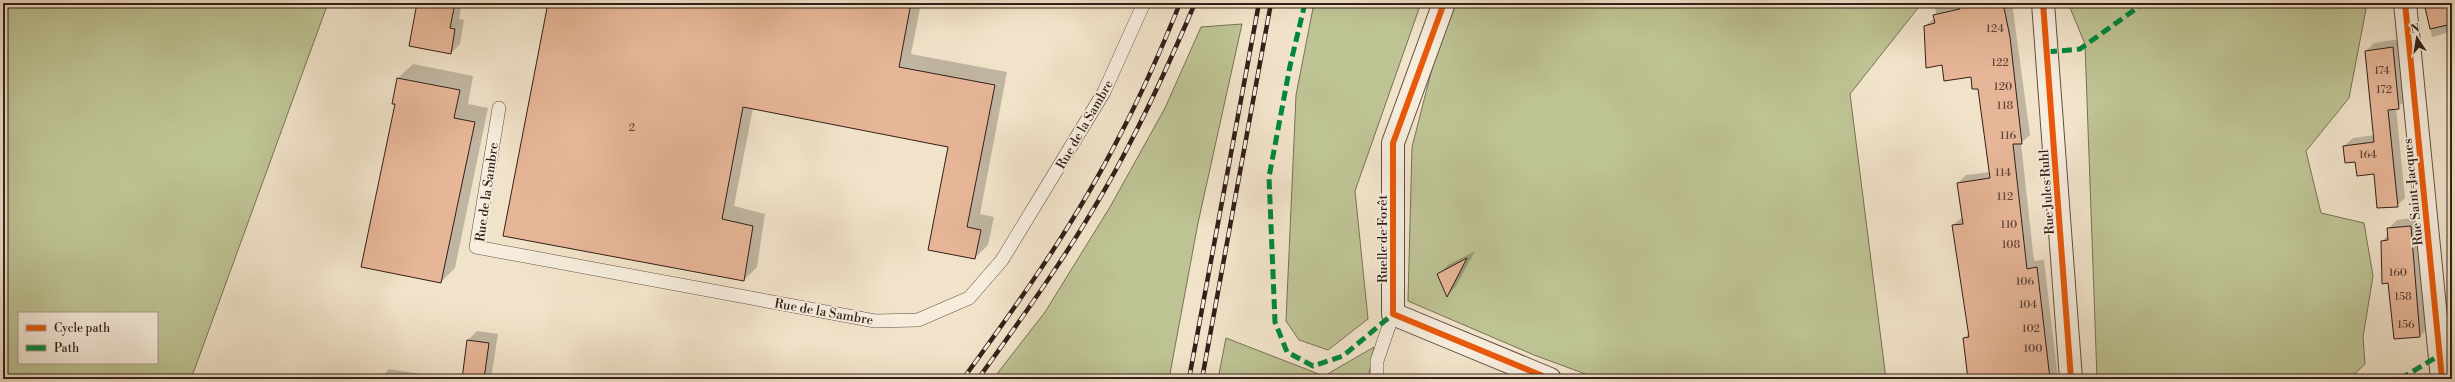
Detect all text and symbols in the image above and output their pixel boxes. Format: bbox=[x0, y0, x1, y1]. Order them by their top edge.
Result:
north arrow bbox=[2397, 18, 2437, 58]
text: N bbox=[2409, 21, 2421, 37]
house number: 124 bbox=[1986, 22, 2004, 36]
house number: 122 bbox=[1991, 56, 2009, 70]
house number: 174 bbox=[2374, 64, 2390, 78]
street label: Rue de la Sambre bbox=[1053, 77, 1117, 172]
house number: 120 bbox=[1994, 80, 2012, 94]
house number: 172 bbox=[2376, 83, 2392, 97]
house number: 118 bbox=[1997, 99, 2013, 113]
house number: 2 bbox=[629, 121, 635, 135]
house number: 116 bbox=[2000, 129, 2016, 143]
street label: Rue Saint-Jacques bbox=[2399, 137, 2427, 246]
street label: Rue de la Sambre bbox=[472, 141, 502, 243]
house number: 164 bbox=[2359, 148, 2377, 162]
street label: Rue Jules Ruhl bbox=[2036, 149, 2058, 235]
house number: 114 bbox=[1995, 166, 2011, 180]
house number: 112 bbox=[1997, 190, 2013, 204]
street label: Ruelle de Forêt bbox=[1375, 195, 1391, 283]
house number: 110 bbox=[2001, 218, 2017, 232]
house number: 108 bbox=[2002, 238, 2020, 252]
house number: 160 bbox=[2389, 266, 2407, 280]
house number: 106 bbox=[2016, 275, 2035, 289]
house number: 158 bbox=[2394, 290, 2412, 304]
street label: Rue de la Sambre bbox=[773, 295, 875, 329]
house number: 104 bbox=[2019, 298, 2038, 312]
legend bbox=[18, 312, 158, 364]
house number: 156 bbox=[2397, 318, 2415, 332]
text: Cycle path bbox=[54, 321, 110, 336]
house number: 102 bbox=[2022, 322, 2040, 336]
text: Path bbox=[54, 341, 79, 356]
house number: 100 bbox=[2024, 342, 2042, 356]

